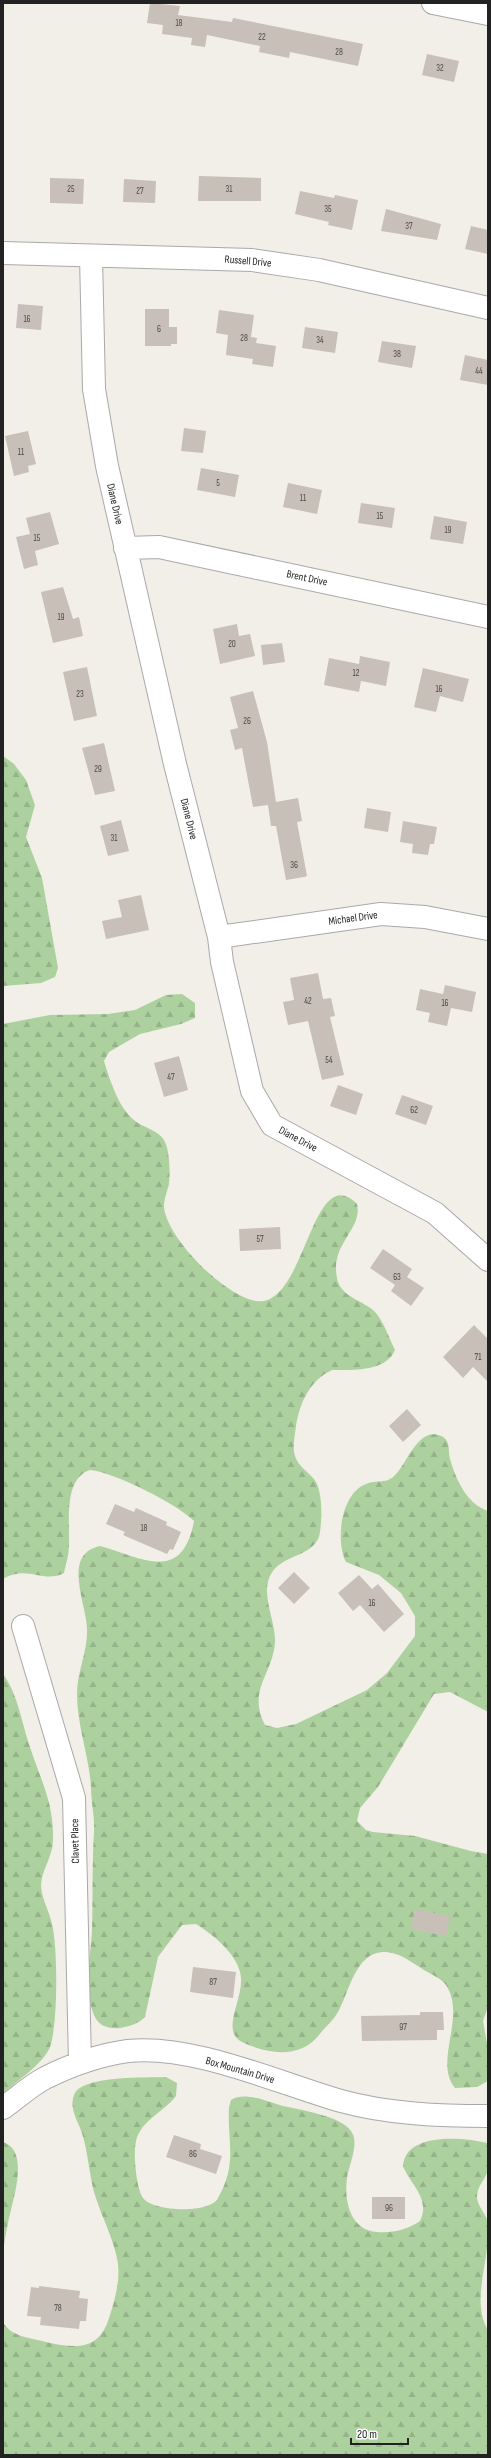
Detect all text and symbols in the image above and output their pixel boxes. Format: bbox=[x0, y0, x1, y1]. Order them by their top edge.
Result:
house number: 18 bbox=[175, 18, 183, 29]
house number: 22 bbox=[258, 32, 266, 43]
house number: 28 bbox=[335, 47, 343, 58]
house number: 32 bbox=[436, 63, 444, 74]
house number: 25 bbox=[67, 184, 75, 195]
house number: 31 bbox=[226, 184, 233, 195]
house number: 27 bbox=[136, 186, 144, 197]
house number: 35 bbox=[324, 204, 332, 215]
house number: 37 bbox=[405, 221, 413, 232]
street label: Russell Drive bbox=[224, 252, 272, 270]
house number: 16 bbox=[23, 314, 31, 325]
house number: 6 bbox=[157, 324, 161, 335]
house number: 28 bbox=[240, 333, 248, 344]
house number: 34 bbox=[316, 335, 324, 346]
house number: 38 bbox=[393, 349, 401, 360]
house number: 44 bbox=[475, 366, 483, 377]
house number: 11 bbox=[18, 447, 25, 458]
house number: 5 bbox=[216, 478, 220, 489]
street label: Diane Drive bbox=[104, 482, 126, 526]
house number: 11 bbox=[300, 493, 307, 504]
house number: 15 bbox=[377, 511, 384, 522]
house number: 19 bbox=[444, 525, 452, 536]
house number: 15 bbox=[34, 533, 41, 544]
street label: Brent Drive bbox=[285, 567, 329, 589]
house number: 19 bbox=[57, 612, 65, 623]
house number: 20 bbox=[228, 639, 236, 650]
house number: 12 bbox=[353, 668, 360, 679]
house number: 16 bbox=[435, 684, 443, 695]
house number: 23 bbox=[76, 689, 84, 700]
house number: 26 bbox=[243, 716, 251, 727]
house number: 29 bbox=[94, 764, 102, 775]
street label: Diane Drive bbox=[178, 797, 200, 841]
house number: 31 bbox=[111, 833, 118, 844]
house number: 36 bbox=[290, 860, 298, 871]
street label: Michael Drive bbox=[328, 908, 378, 928]
house number: 42 bbox=[304, 996, 312, 1007]
house number: 16 bbox=[441, 998, 449, 1009]
house number: 54 bbox=[325, 1055, 333, 1066]
house number: 47 bbox=[167, 1072, 175, 1083]
house number: 62 bbox=[410, 1105, 418, 1116]
street label: Diane Drive bbox=[277, 1123, 319, 1155]
house number: 57 bbox=[256, 1234, 264, 1245]
house number: 63 bbox=[393, 1272, 401, 1283]
house number: 71 bbox=[475, 1352, 482, 1363]
house number: 18 bbox=[140, 1523, 148, 1534]
house number: 16 bbox=[368, 1598, 376, 1609]
street label: Clavet Place bbox=[68, 1818, 82, 1864]
house number: 87 bbox=[209, 1977, 217, 1988]
house number: 97 bbox=[399, 2022, 407, 2033]
street label: Box Mountain Drive bbox=[204, 2054, 276, 2086]
house number: 86 bbox=[189, 2149, 197, 2160]
house number: 96 bbox=[385, 2203, 393, 2214]
house number: 78 bbox=[54, 2303, 62, 2314]
scale bar bbox=[351, 2420, 408, 2446]
text: 20 m bbox=[357, 2427, 377, 2442]

